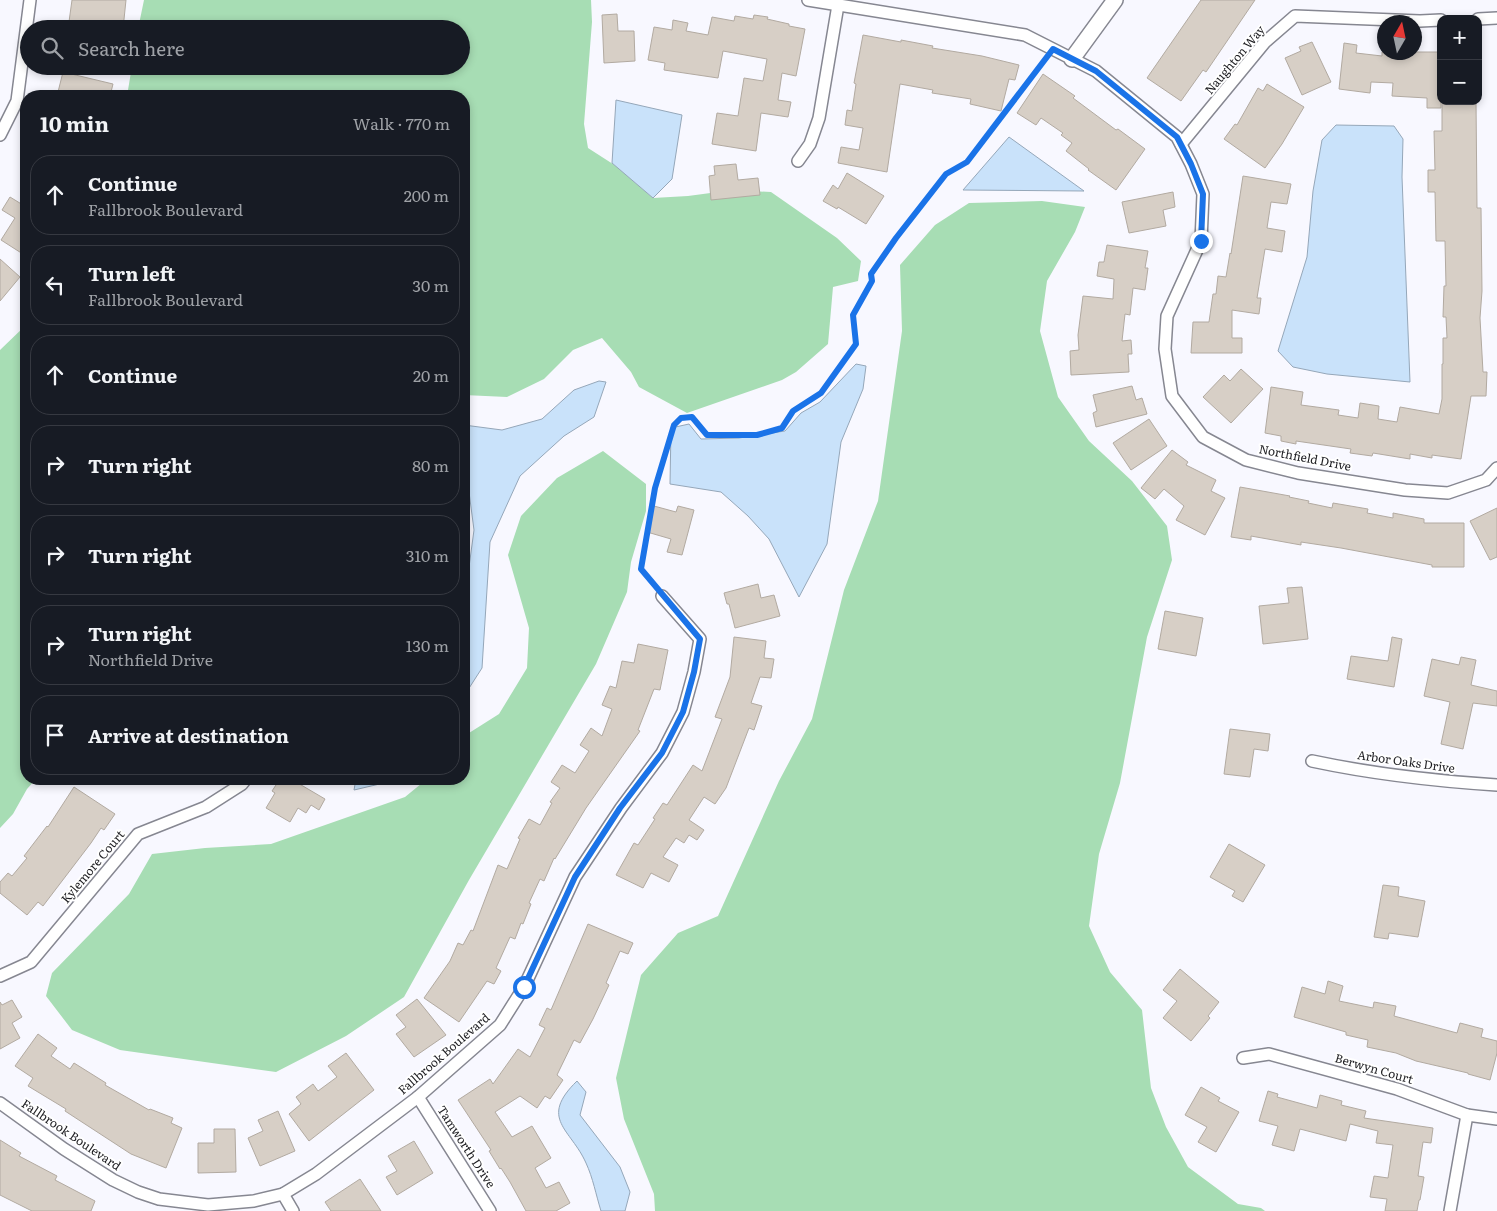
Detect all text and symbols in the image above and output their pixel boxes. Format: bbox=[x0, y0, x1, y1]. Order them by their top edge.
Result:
north arrow bbox=[1377, 15, 1422, 60]
map controls bbox=[1437, 15, 1482, 105]
button: + bbox=[1437, 15, 1482, 60]
search box bbox=[20, 20, 470, 75]
street label: Naughton Way bbox=[1200, 21, 1269, 98]
icon: search bbox=[38, 34, 66, 62]
text: Search here bbox=[78, 34, 185, 62]
button: − bbox=[1437, 60, 1482, 105]
text: 10 min bbox=[40, 107, 109, 138]
text: Walk · 770 m bbox=[353, 111, 450, 135]
text: Continue bbox=[88, 169, 177, 197]
icon: ahead bbox=[41, 181, 69, 209]
text: 200 m bbox=[404, 183, 449, 207]
text: Fallbrook Boulevard bbox=[88, 197, 243, 221]
route end bbox=[1190, 230, 1213, 253]
text: Turn left bbox=[88, 259, 175, 287]
icon: left bbox=[41, 271, 69, 299]
text: 30 m bbox=[412, 273, 449, 297]
text: Fallbrook Boulevard bbox=[88, 287, 243, 311]
icon: ahead bbox=[41, 361, 69, 389]
text: Continue bbox=[88, 361, 177, 389]
text: 20 m bbox=[413, 363, 449, 387]
street label: Northfield Drive bbox=[1257, 439, 1353, 475]
icon: right bbox=[41, 451, 69, 479]
text: Turn right bbox=[88, 451, 192, 479]
text: 80 m bbox=[412, 453, 449, 477]
icon: right bbox=[41, 541, 69, 569]
text: Turn right bbox=[88, 541, 192, 569]
text: 310 m bbox=[406, 543, 449, 567]
text: Turn right bbox=[88, 619, 192, 647]
icon: right bbox=[41, 631, 69, 659]
text: 130 m bbox=[406, 633, 449, 657]
text: Northfield Drive bbox=[88, 647, 213, 671]
icon: arrive bbox=[41, 721, 69, 749]
text: Arrive at destination bbox=[88, 721, 289, 749]
street label: Arbor Oaks Drive bbox=[1356, 745, 1456, 777]
street label: Kylemore Court bbox=[56, 826, 128, 907]
route start bbox=[513, 976, 536, 999]
street label: Fallbrook Boulevard bbox=[394, 1008, 494, 1098]
street label: Berwyn Court bbox=[1333, 1048, 1416, 1088]
street label: Fallbrook Boulevard bbox=[18, 1094, 125, 1175]
street label: Tamworth Drive bbox=[433, 1102, 500, 1191]

